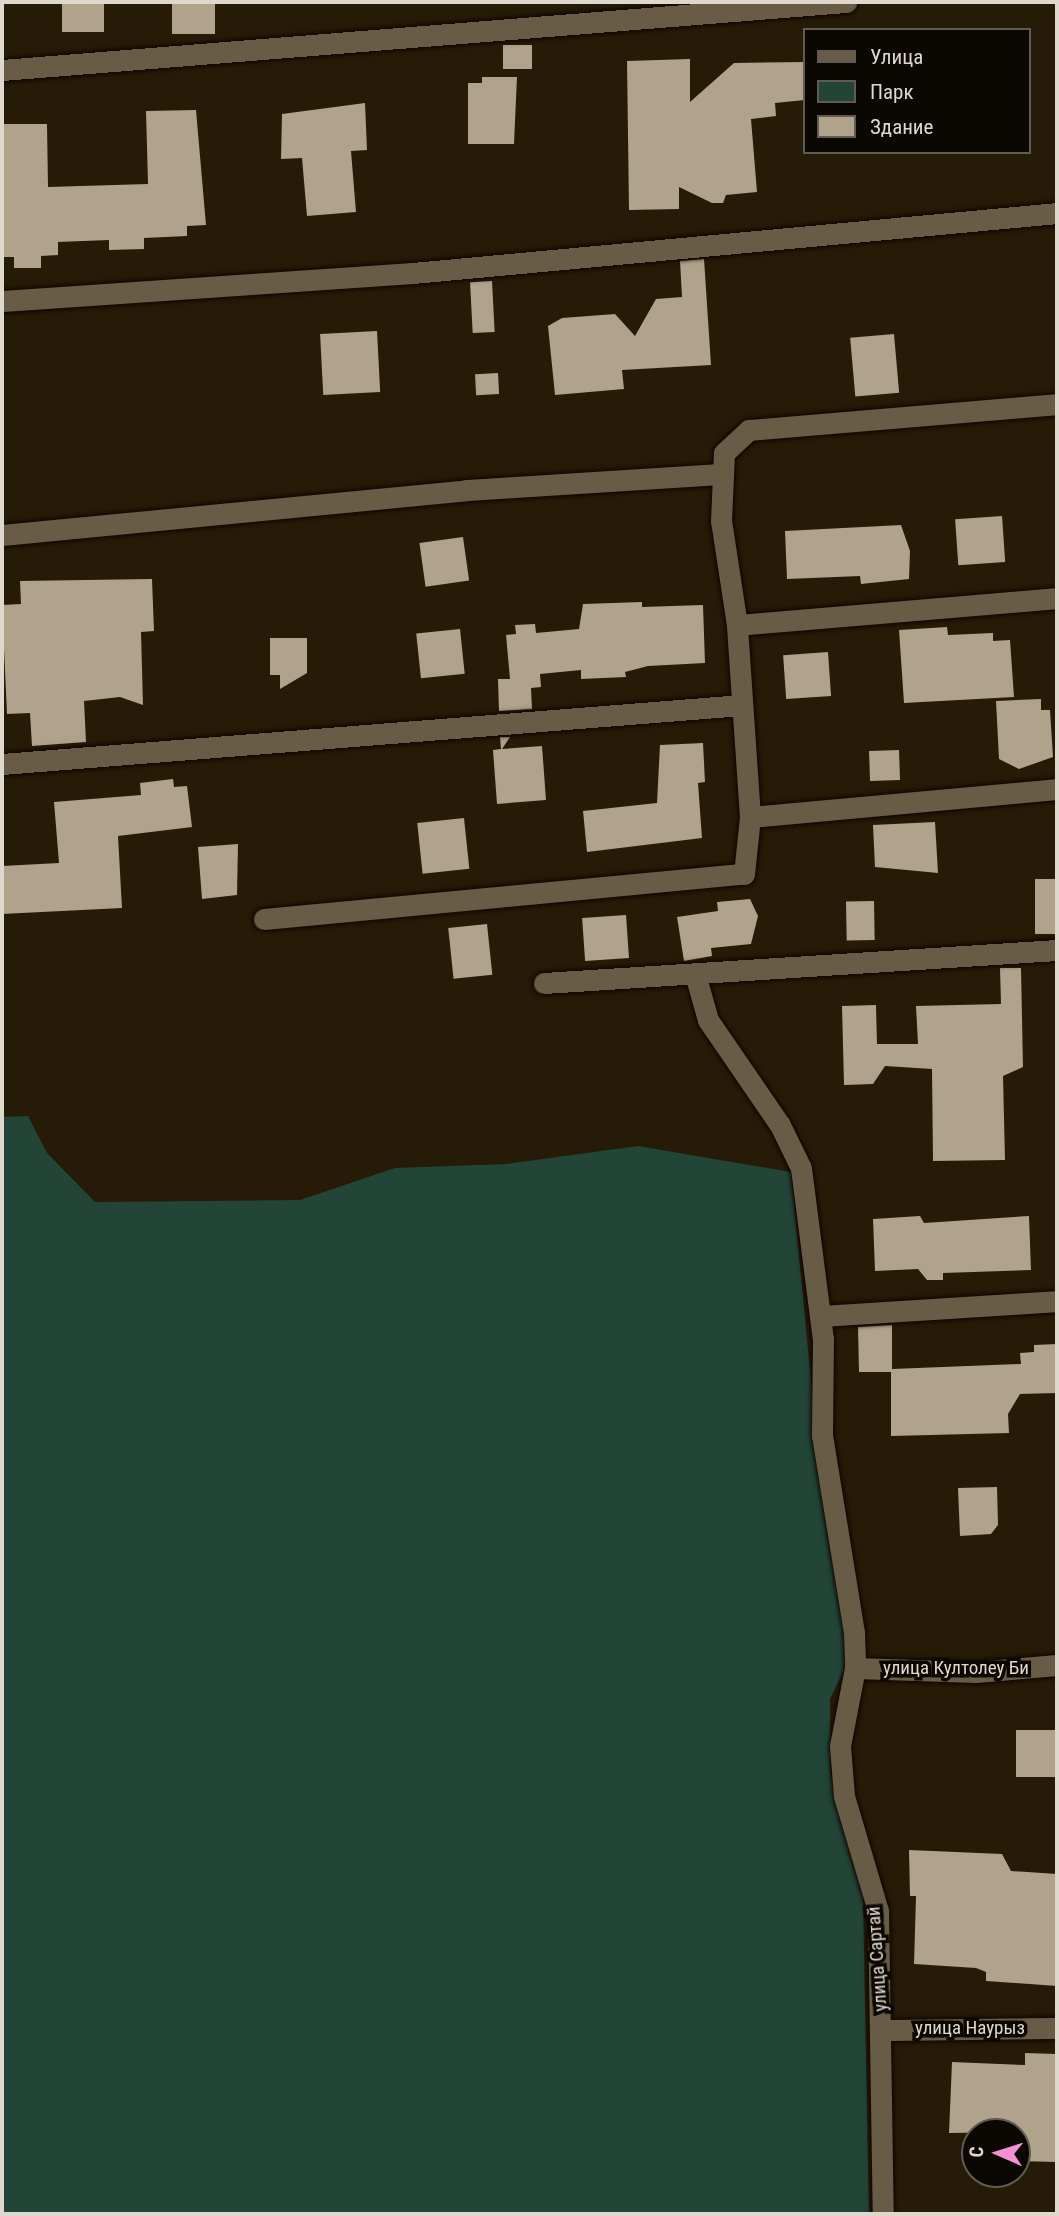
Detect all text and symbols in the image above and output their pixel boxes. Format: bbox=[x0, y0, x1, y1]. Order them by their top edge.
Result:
legend bbox=[804, 28, 1031, 154]
text: Улица bbox=[870, 45, 923, 69]
text: Парк bbox=[870, 80, 914, 104]
text: Здание bbox=[870, 115, 933, 139]
street label: улица Култолеу Би bbox=[883, 1657, 1029, 1679]
street label: улица Сартай bbox=[862, 1906, 892, 2012]
street label: улица Наурыз bbox=[915, 2017, 1025, 2039]
north arrow bbox=[961, 2118, 1031, 2188]
text: С bbox=[965, 2146, 988, 2158]

